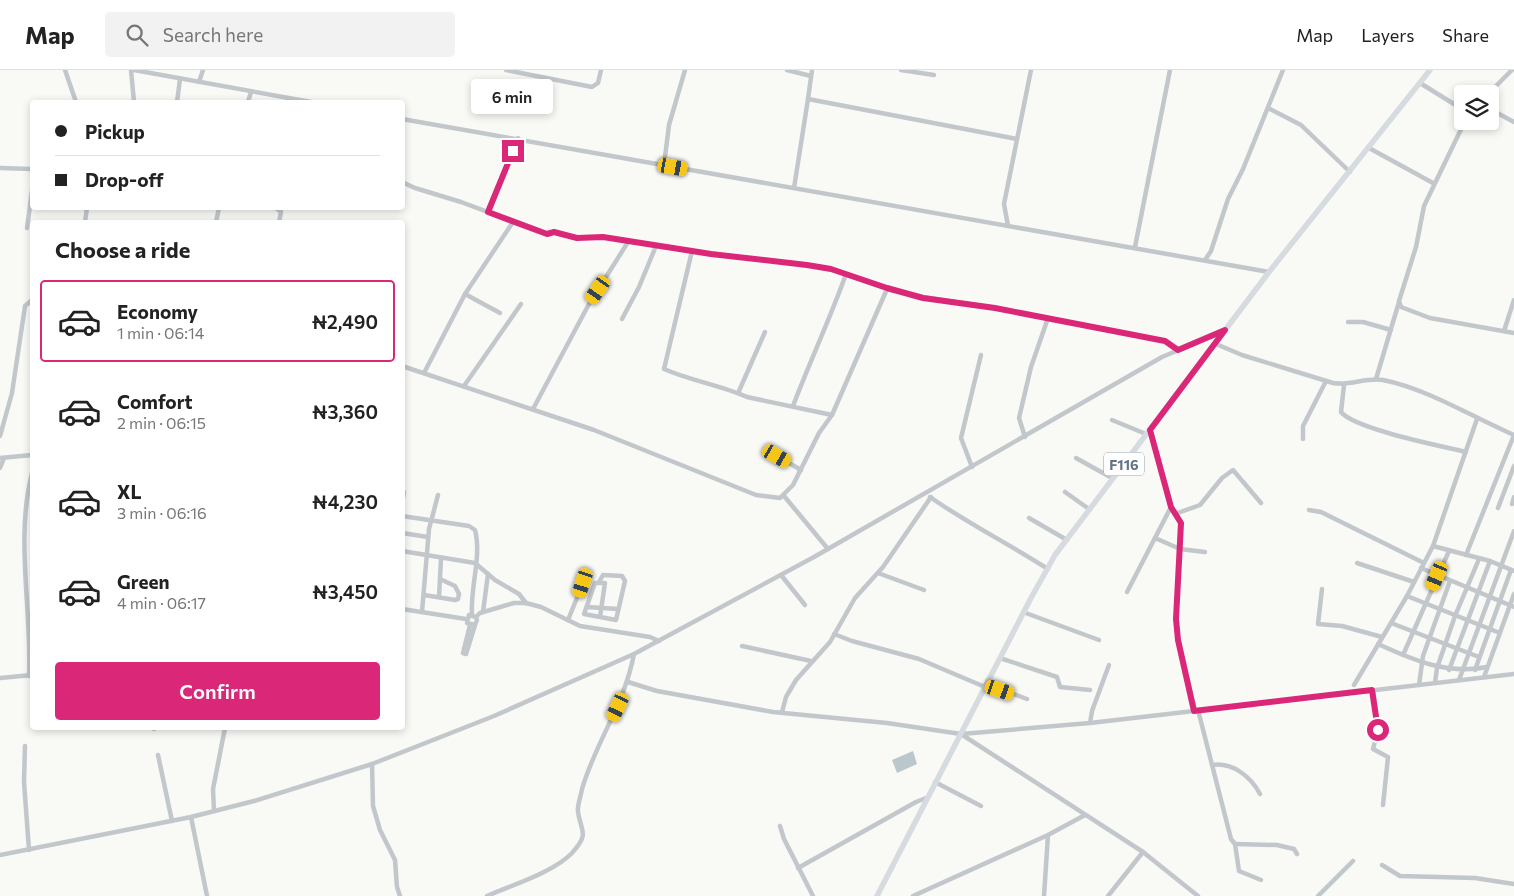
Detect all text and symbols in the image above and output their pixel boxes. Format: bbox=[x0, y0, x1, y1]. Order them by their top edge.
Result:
search box bbox=[105, 12, 455, 57]
text: Map bbox=[25, 20, 75, 49]
icon: search bbox=[123, 21, 151, 49]
text: Search here bbox=[163, 23, 263, 46]
text: Map bbox=[1296, 24, 1333, 46]
text: Layers bbox=[1361, 24, 1414, 46]
text: Share bbox=[1442, 24, 1489, 46]
callout: 6 min bbox=[472, 78, 554, 114]
map controls bbox=[1454, 85, 1499, 130]
button: layers bbox=[1454, 85, 1499, 130]
text: 6 min bbox=[492, 87, 532, 106]
text: Pickup bbox=[85, 120, 145, 143]
route end bbox=[502, 140, 524, 162]
car bbox=[656, 157, 689, 177]
text: Drop-off bbox=[85, 168, 164, 191]
text: Choose a ride bbox=[55, 236, 190, 263]
car bbox=[583, 273, 612, 307]
icon: car bbox=[57, 299, 102, 344]
text: Economy bbox=[117, 300, 198, 323]
text: ₦2,490 bbox=[312, 310, 378, 333]
text: 1 min · 06:14 bbox=[117, 323, 204, 342]
icon: car bbox=[57, 389, 102, 434]
text: Comfort bbox=[117, 390, 193, 413]
text: ₦3,360 bbox=[312, 400, 378, 423]
text: 2 min · 06:15 bbox=[117, 413, 206, 432]
car bbox=[760, 442, 793, 470]
road number: F116 bbox=[1104, 452, 1144, 476]
icon: car bbox=[57, 479, 102, 524]
text: XL bbox=[117, 480, 142, 503]
text: ₦4,230 bbox=[312, 490, 378, 513]
text: 3 min · 06:16 bbox=[117, 503, 207, 522]
car bbox=[1424, 559, 1449, 593]
car bbox=[571, 566, 594, 600]
icon: car bbox=[57, 569, 102, 614]
text: Green bbox=[117, 570, 169, 593]
text: ₦3,450 bbox=[312, 580, 378, 603]
text: 4 min · 06:17 bbox=[117, 593, 206, 612]
button: Confirm bbox=[55, 662, 380, 720]
car bbox=[983, 678, 1016, 702]
car bbox=[604, 690, 631, 724]
route start bbox=[1367, 719, 1389, 741]

